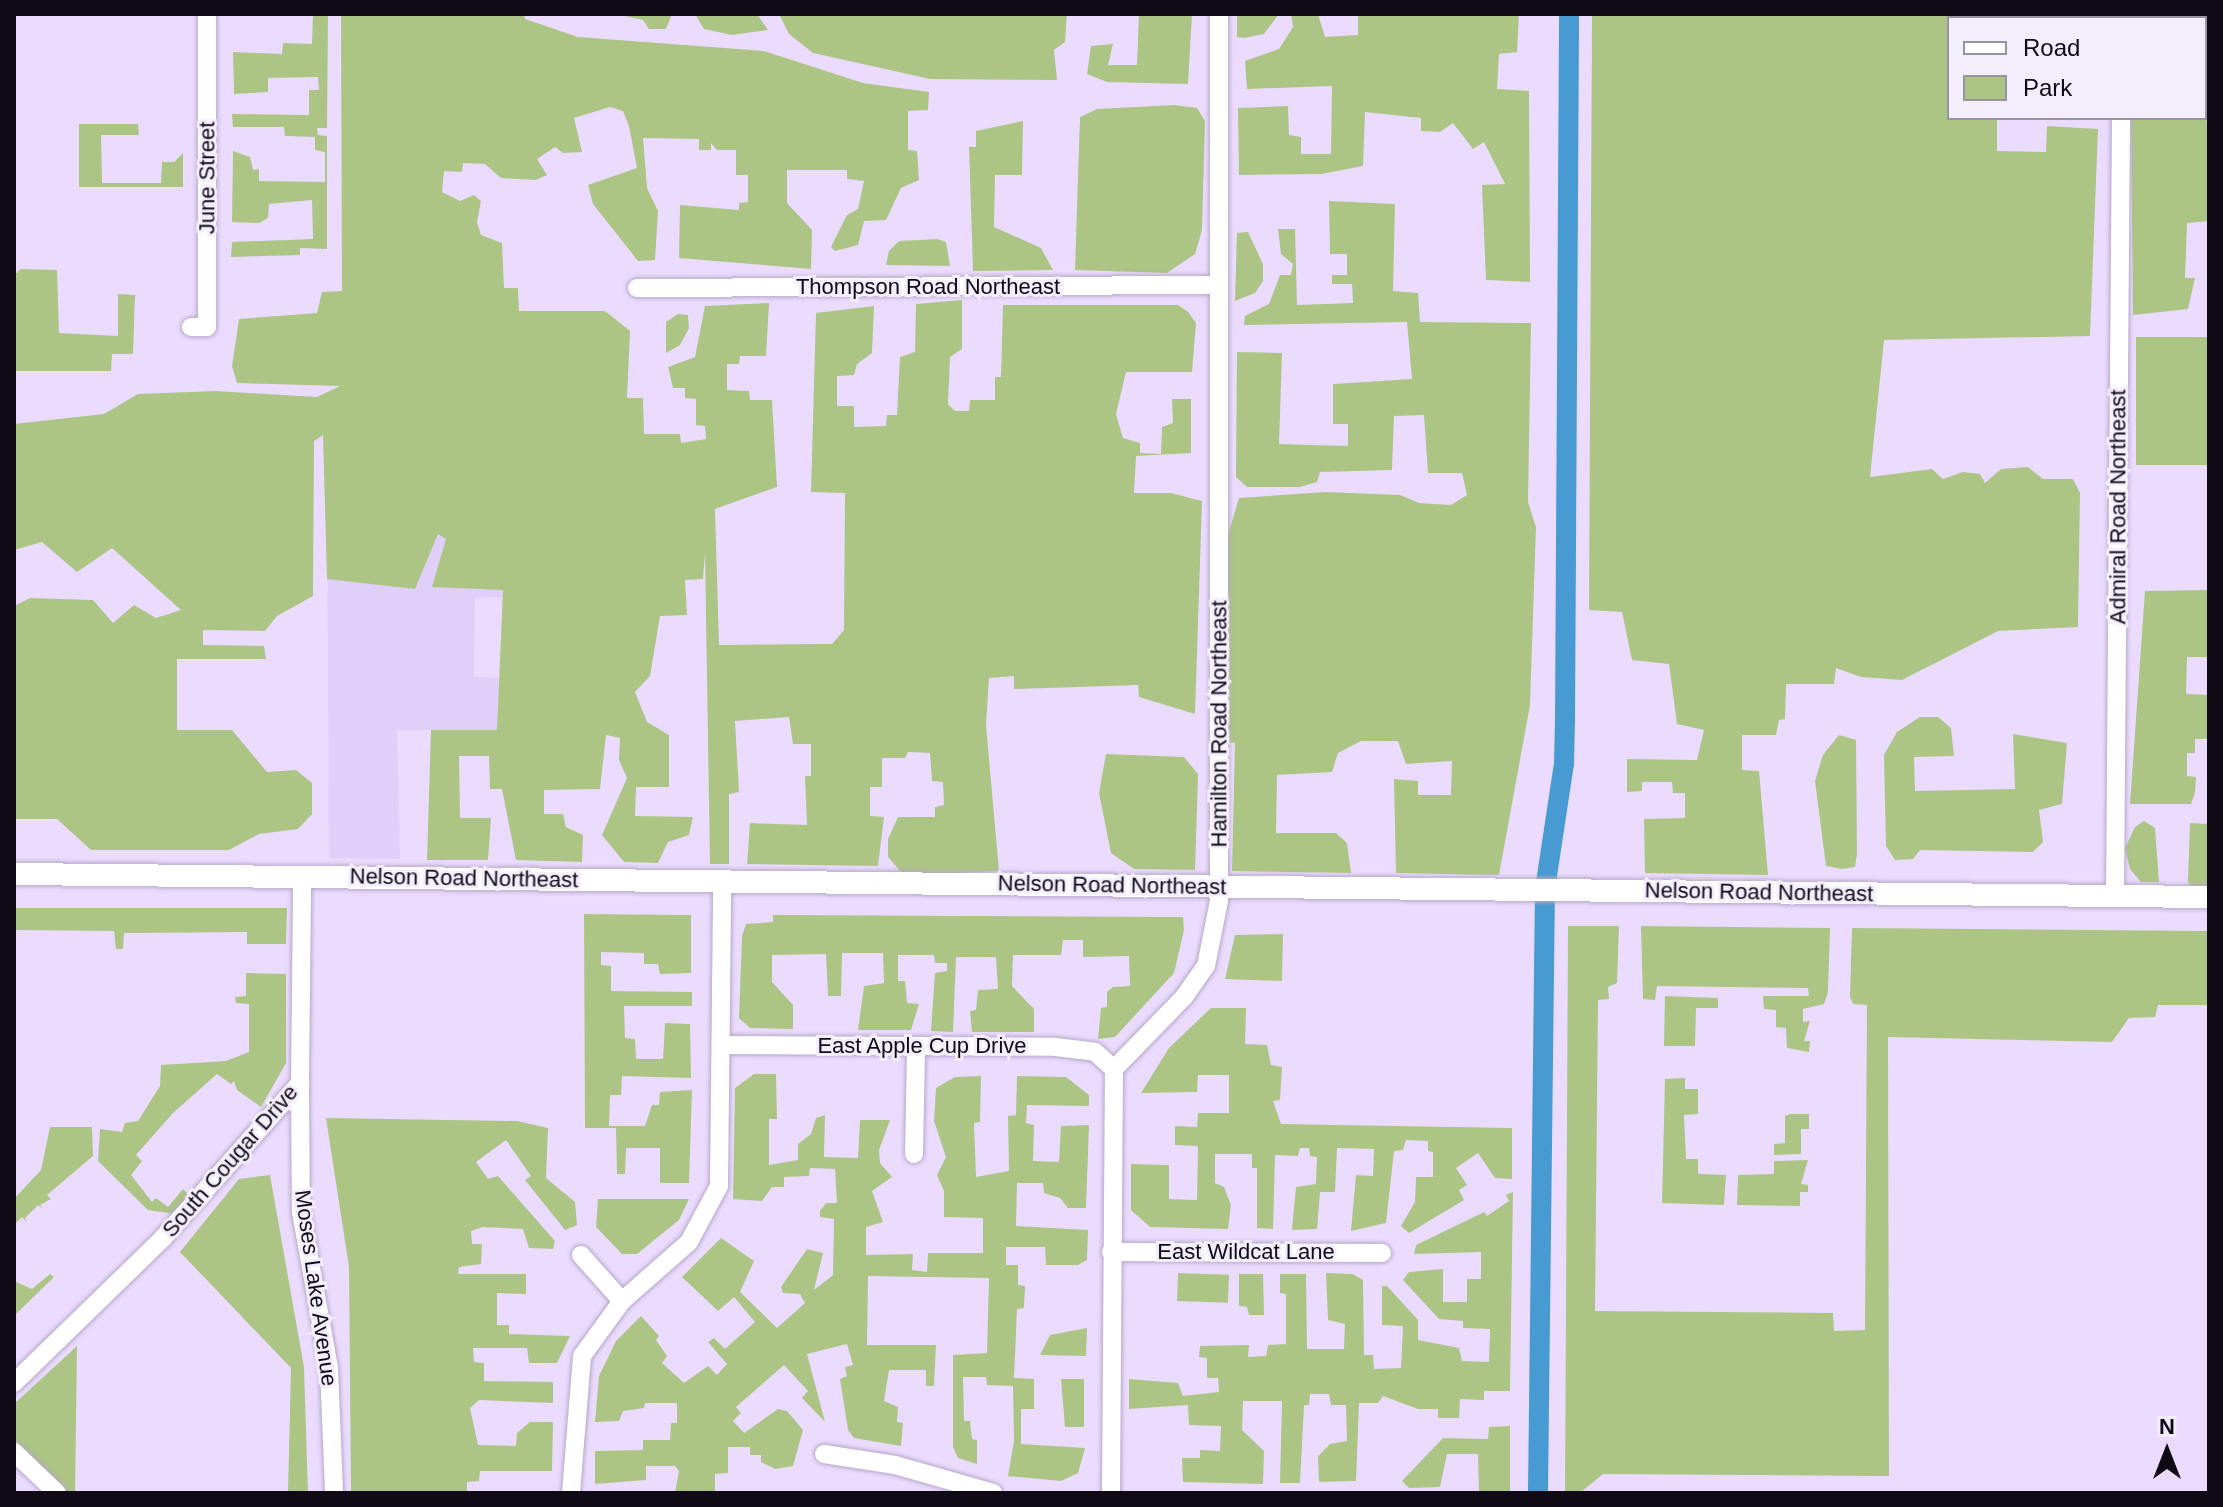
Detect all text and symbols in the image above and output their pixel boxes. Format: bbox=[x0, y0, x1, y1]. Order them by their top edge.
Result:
legend bbox=[1947, 16, 2207, 120]
text: Road bbox=[2023, 34, 2080, 61]
text: Park bbox=[2023, 74, 2072, 101]
street label: June Street bbox=[194, 122, 220, 234]
street label: Thompson Road Northeast bbox=[796, 274, 1060, 300]
street label: Admiral Road Northeast bbox=[2105, 390, 2131, 624]
street label: Hamilton Road Northeast bbox=[1206, 600, 1232, 848]
street label: Nelson Road Northeast bbox=[349, 863, 579, 893]
street label: Nelson Road Northeast bbox=[997, 870, 1227, 900]
street label: Nelson Road Northeast bbox=[1644, 877, 1874, 907]
street label: East Apple Cup Drive bbox=[817, 1033, 1027, 1059]
street label: South Cougar Drive bbox=[157, 1079, 303, 1243]
street label: Moses Lake Avenue bbox=[289, 1188, 343, 1388]
street label: East Wildcat Lane bbox=[1157, 1239, 1335, 1265]
north arrow bbox=[2127, 1411, 2207, 1491]
text: N bbox=[2159, 1414, 2175, 1439]

